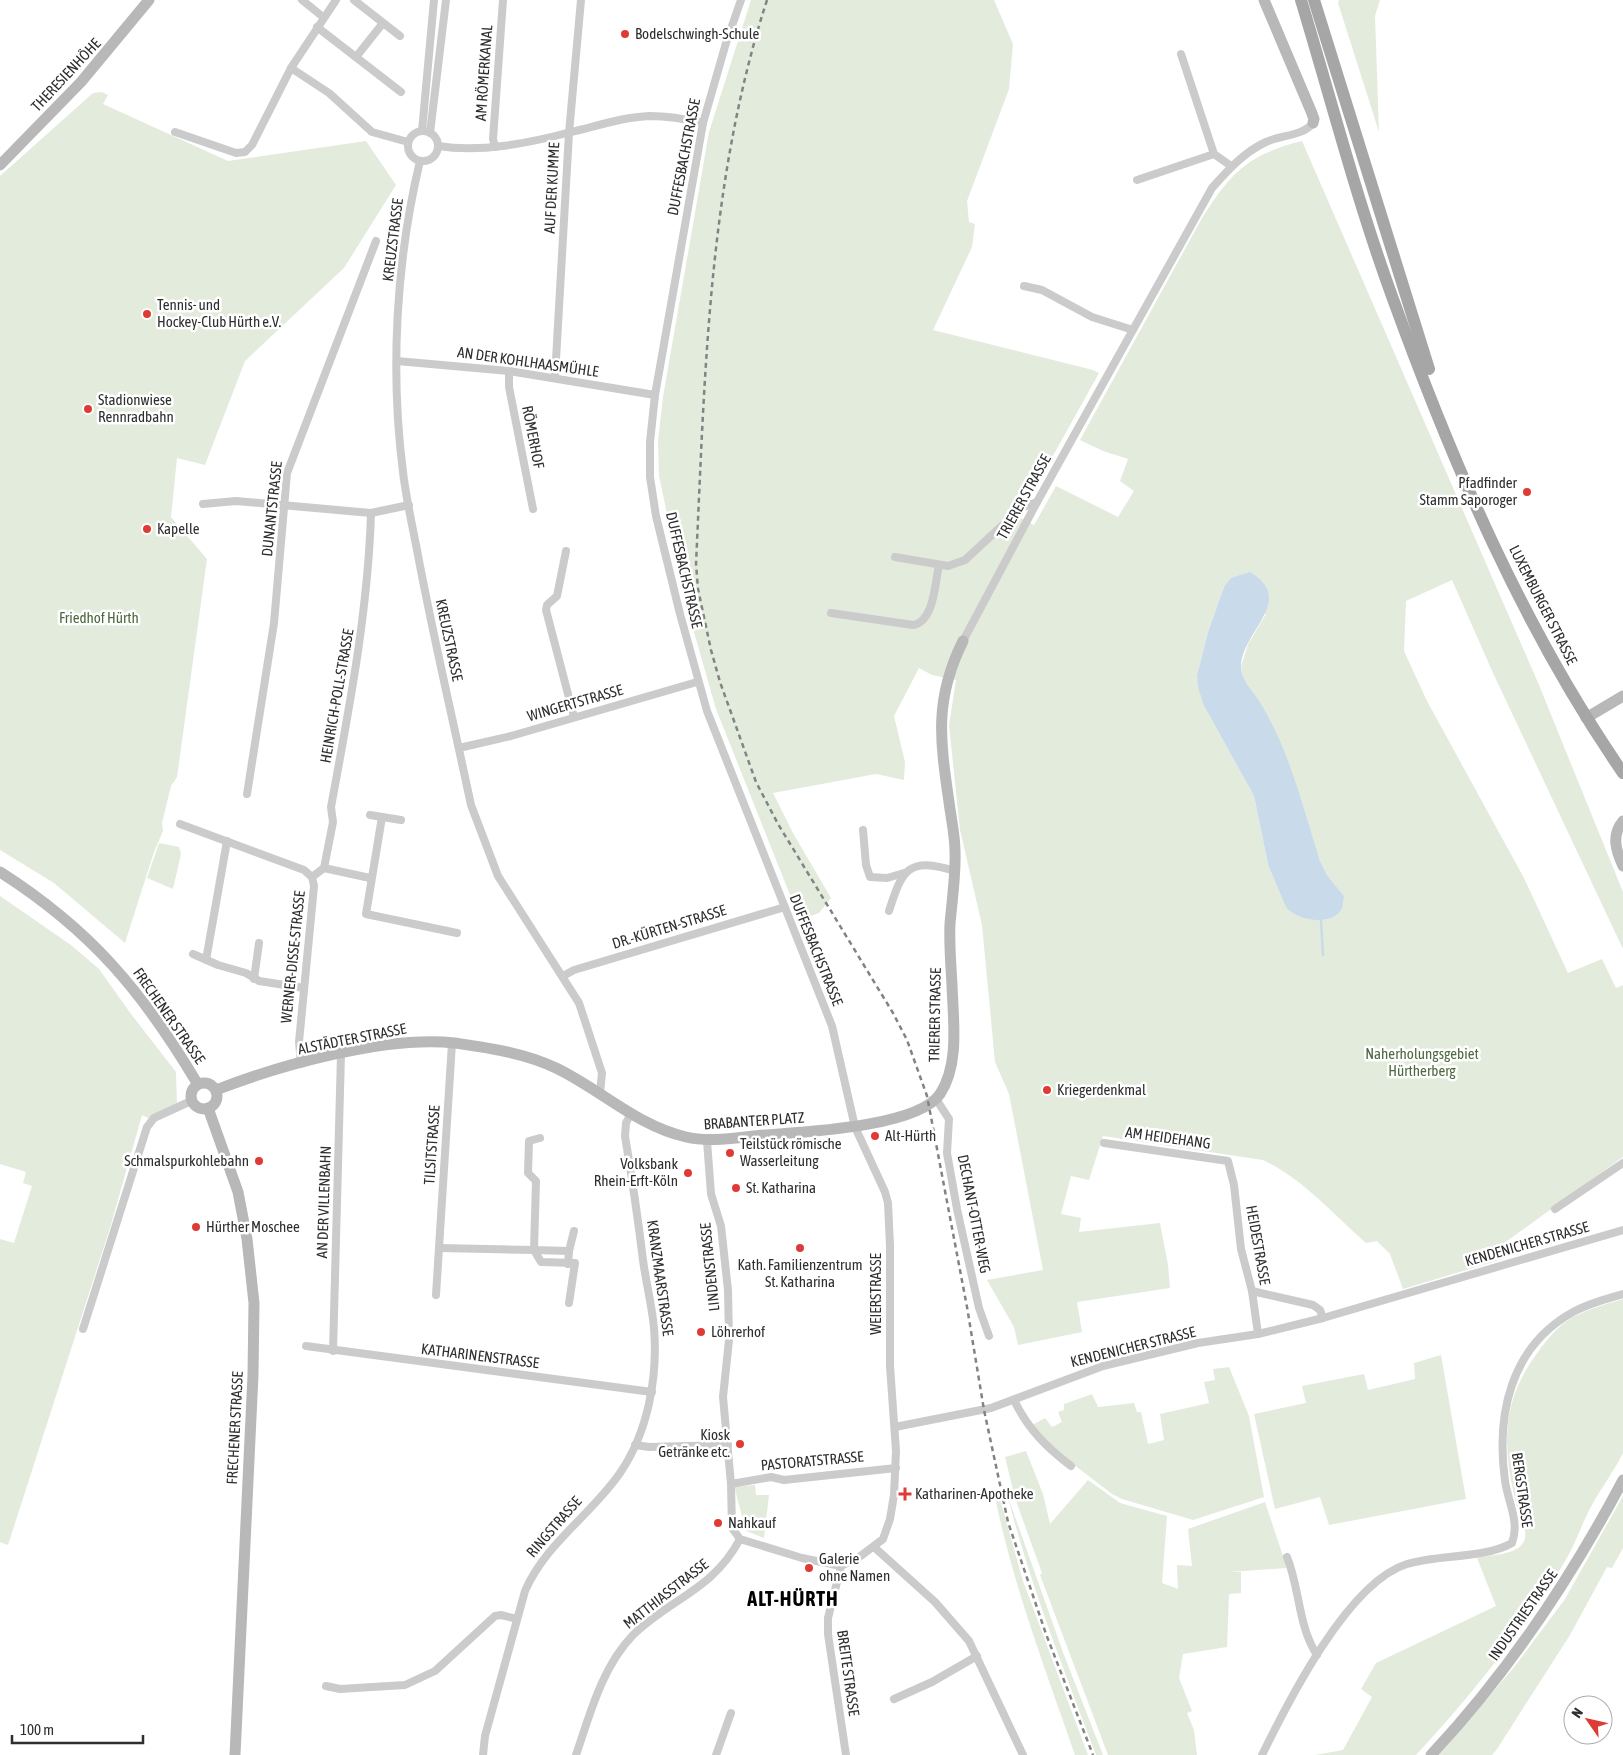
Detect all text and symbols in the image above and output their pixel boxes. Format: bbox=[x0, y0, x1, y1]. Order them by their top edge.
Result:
street label: AM RÖMERKANAL bbox=[472, 24, 495, 122]
place label: Bodelschwingh-Schule bbox=[635, 25, 760, 42]
marker: Bodelschwingh-Schule bbox=[619, 28, 631, 40]
street label: THERESIENHÖHE bbox=[28, 34, 104, 115]
street label: DUFFESBACHSTRASSE bbox=[664, 96, 703, 217]
street label: AUF DER KUMME bbox=[541, 141, 562, 234]
street label: KREUZSTRASSE bbox=[379, 197, 406, 282]
place label: Tennis- und Hockey-Club Hürth e.V. bbox=[157, 296, 281, 330]
marker: Tennis- und Hockey-Club Hürth e.V. bbox=[141, 308, 153, 320]
street label: AN DER KOHLHAASMÜHLE bbox=[456, 343, 600, 380]
place label: Stadionwiese Rennradbahn bbox=[98, 391, 174, 425]
marker: Stadionwiese Rennradbahn bbox=[82, 403, 94, 415]
street label: RÖMERHOF bbox=[519, 404, 548, 470]
street label: TRIERER STRASSE bbox=[993, 451, 1054, 542]
street label: DUNANTSTRASSE bbox=[258, 460, 285, 557]
place label: Pfadfinder Stamm Saporoger bbox=[1419, 474, 1518, 508]
marker: Pfadfinder Stamm Saporoger bbox=[1521, 486, 1533, 498]
street label: DUFFESBACHSTRASSE bbox=[663, 510, 706, 630]
place label: Kapelle bbox=[157, 520, 200, 537]
marker: Kapelle bbox=[141, 523, 153, 535]
street label: LUXEMBURGER STRASSE bbox=[1506, 542, 1581, 668]
street label: KREUZSTRASSE bbox=[432, 597, 467, 683]
park label: Friedhof Hürth bbox=[59, 609, 139, 626]
street label: HEINRICH-POLL-STRASSE bbox=[316, 627, 357, 764]
street label: WINGERTSTRASSE bbox=[525, 681, 625, 724]
street label: WERNER-DISSE-STRASSE bbox=[277, 889, 308, 1024]
street label: DUFFESBACHSTRASSE bbox=[786, 892, 847, 1009]
street label: DR.-KÜRTEN-STRASSE bbox=[610, 901, 728, 952]
street label: FRECHENER STRASSE bbox=[130, 964, 209, 1067]
street label: TRIERER STRASSE bbox=[925, 967, 944, 1062]
street label: ALSTÄDTER STRASSE bbox=[296, 1020, 408, 1057]
park label: Naherholungsgebiet Hürtherberg bbox=[1365, 1045, 1479, 1079]
place label: Kriegerdenkmal bbox=[1057, 1081, 1146, 1098]
marker: Kriegerdenkmal bbox=[1041, 1084, 1053, 1096]
street label: TILSITSTRASSE bbox=[420, 1104, 443, 1185]
street label: BRABANTER PLATZ bbox=[703, 1108, 805, 1133]
street label: AM HEIDEHANG bbox=[1124, 1123, 1212, 1152]
place label: Alt-Hürth bbox=[885, 1127, 936, 1144]
marker: Alt-Hürth bbox=[869, 1130, 881, 1142]
place label: Teilstück römische Wasserleitung bbox=[740, 1135, 842, 1169]
street label: AN DER VILLENBAHN bbox=[313, 1145, 334, 1259]
marker: Teilstück römische Wasserleitung bbox=[724, 1147, 736, 1159]
place label: Schmalspurkohlebahn bbox=[124, 1152, 249, 1169]
street label: DECHANT-OTTER-WEG bbox=[955, 1153, 994, 1275]
marker: Schmalspurkohlebahn bbox=[253, 1155, 265, 1167]
place label: Volksbank Rhein-Erft-Köln bbox=[594, 1155, 678, 1189]
marker: Volksbank Rhein-Erft-Köln bbox=[682, 1167, 694, 1179]
place label: St. Katharina bbox=[746, 1179, 816, 1196]
marker: St. Katharina bbox=[730, 1182, 742, 1194]
street label: HEIDESTRASSE bbox=[1243, 1204, 1274, 1287]
place label: Hürther Moschee bbox=[206, 1218, 300, 1235]
street label: KENDENICHER STRASSE bbox=[1463, 1218, 1591, 1269]
street label: KRANZMAARSTRASSE bbox=[644, 1219, 677, 1338]
marker: Hürther Moschee bbox=[190, 1221, 202, 1233]
street label: LINDENSTRASSE bbox=[696, 1221, 723, 1312]
marker: Kath. Familienzentrum St. Katharina bbox=[794, 1242, 806, 1254]
street label: WEIERSTRASSE bbox=[867, 1253, 884, 1335]
place label: Kath. Familienzentrum St. Katharina bbox=[738, 1256, 862, 1290]
place label: Löhrerhof bbox=[711, 1323, 765, 1340]
street label: KENDENICHER STRASSE bbox=[1069, 1323, 1198, 1370]
marker: Löhrerhof bbox=[695, 1326, 707, 1338]
street label: KATHARINENSTRASSE bbox=[420, 1340, 541, 1371]
street label: FRECHENER STRASSE bbox=[223, 1370, 246, 1485]
place label: Kiosk Getränke etc. bbox=[658, 1426, 730, 1460]
marker: Kiosk Getränke etc. bbox=[734, 1438, 746, 1450]
street label: PASTORATSTRASSE bbox=[760, 1447, 865, 1473]
street label: BERGSTRASSE bbox=[1509, 1451, 1536, 1529]
place label: Katharinen-Apotheke bbox=[915, 1485, 1034, 1502]
marker: Katharinen-Apotheke bbox=[899, 1488, 911, 1500]
street label: RINGSTRASSE bbox=[523, 1492, 585, 1560]
place label: Nahkauf bbox=[728, 1514, 776, 1531]
marker: Nahkauf bbox=[712, 1517, 724, 1529]
place label: Galerie ohne Namen bbox=[819, 1550, 890, 1584]
street label: MATTHIASSTRASSE bbox=[620, 1555, 712, 1632]
marker: Galerie ohne Namen bbox=[803, 1562, 815, 1574]
street label: INDUSTRIESTRASSE bbox=[1485, 1565, 1561, 1664]
district label: ALT-HÜRTH bbox=[746, 1587, 839, 1610]
street label: BREITE STRASSE bbox=[834, 1629, 863, 1718]
north arrow bbox=[1563, 1695, 1613, 1745]
text: N bbox=[1568, 1705, 1586, 1721]
scale bar bbox=[12, 1712, 144, 1744]
text: 100 m bbox=[20, 1721, 54, 1738]

